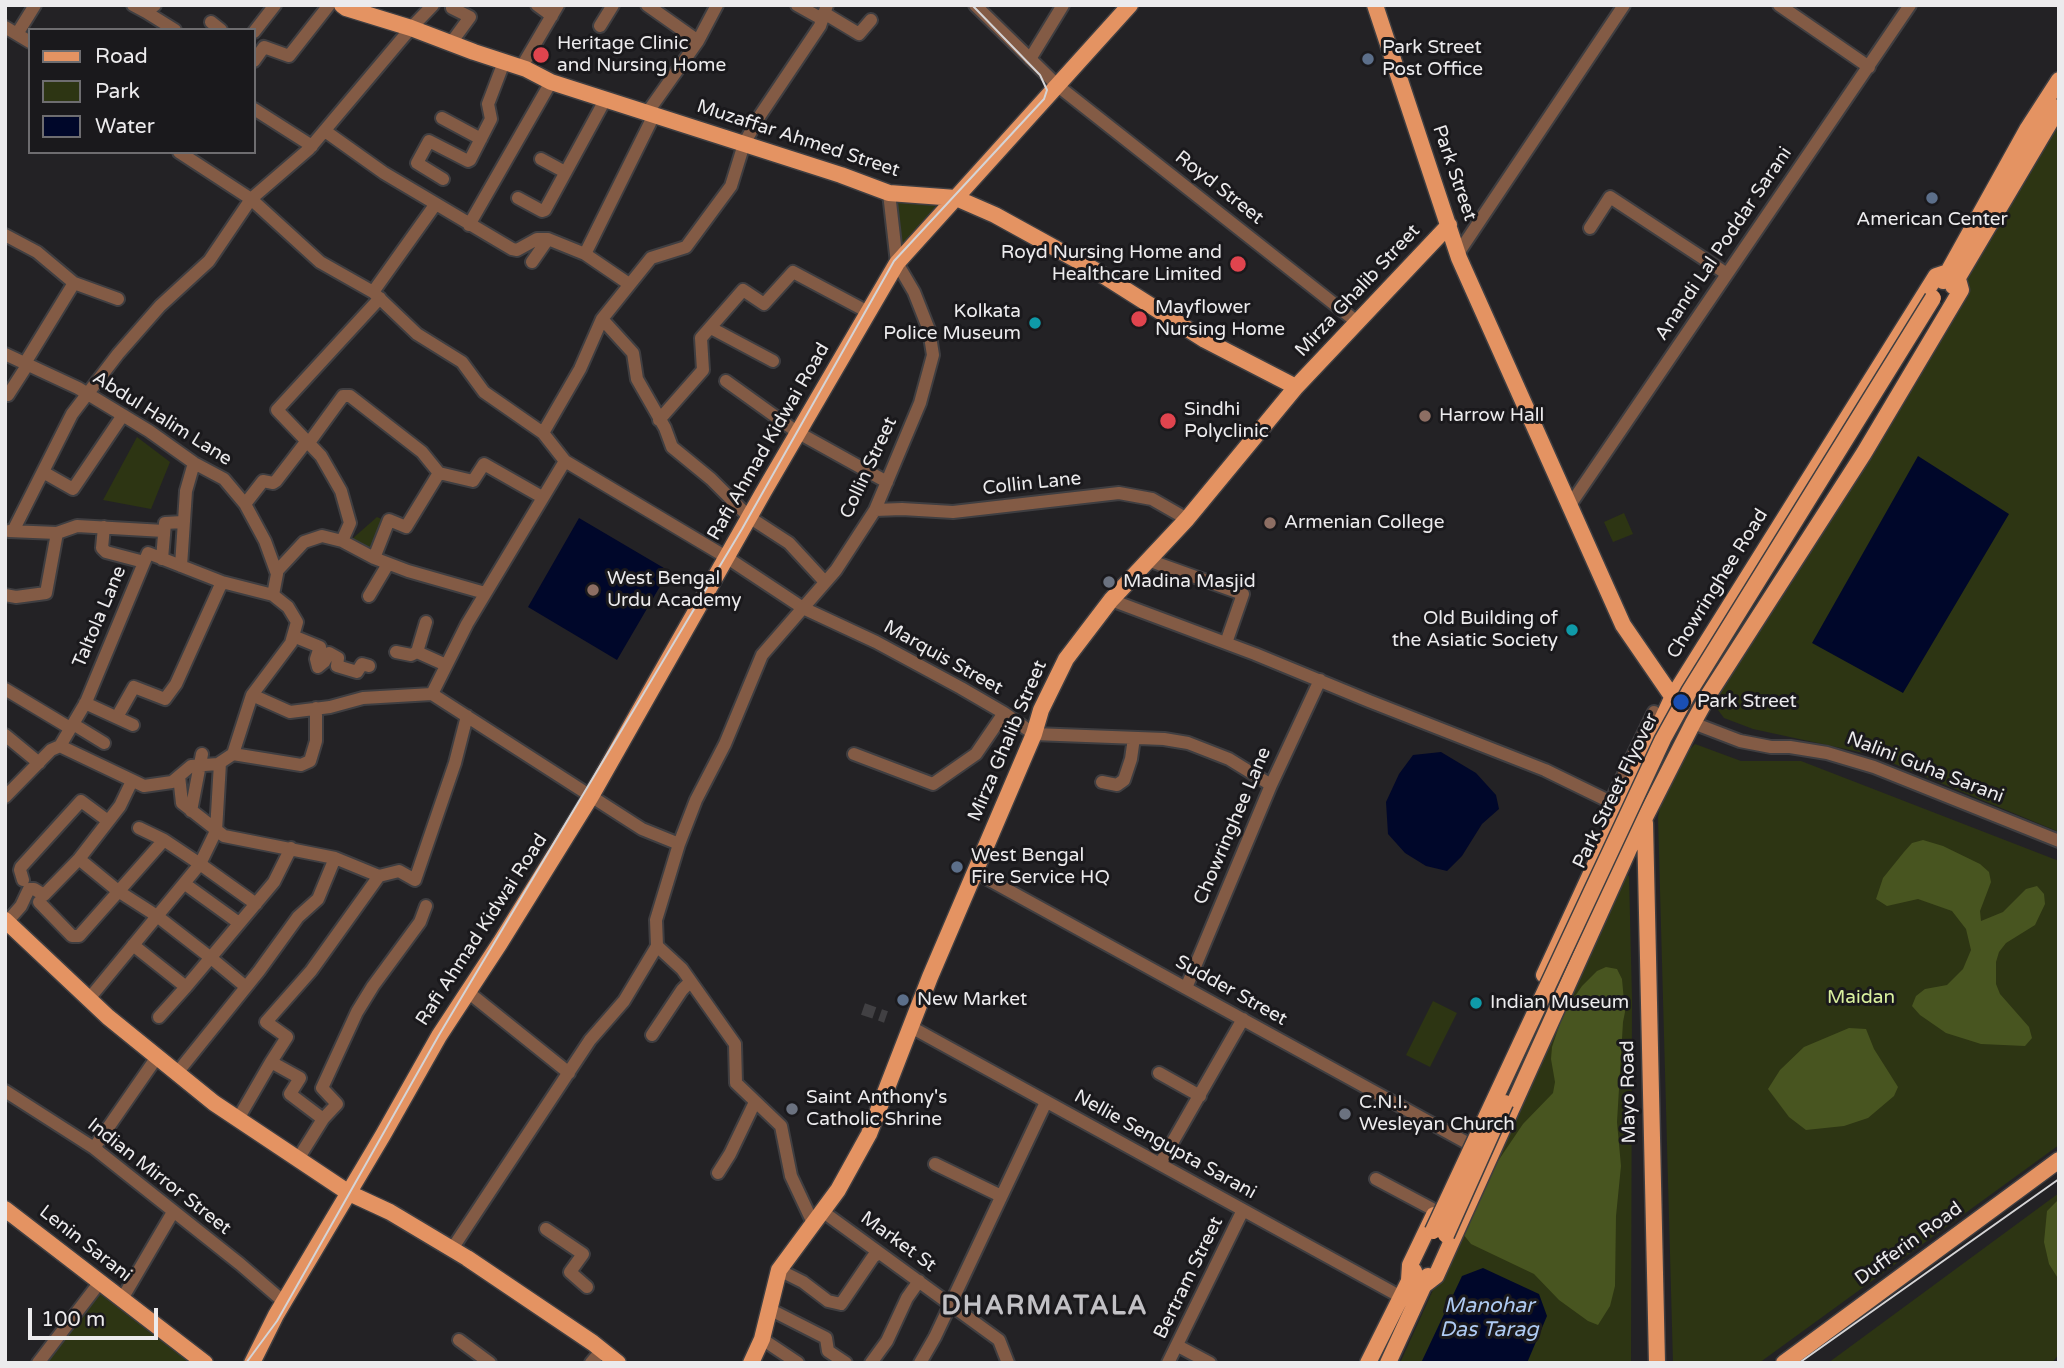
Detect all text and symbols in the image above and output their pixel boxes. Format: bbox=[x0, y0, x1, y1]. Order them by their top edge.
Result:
legend bbox=[28, 28, 256, 154]
place label: Heritage Clinic and Nursing Home bbox=[557, 33, 726, 77]
place label: Park Street Post Office bbox=[1382, 37, 1483, 81]
text: Road bbox=[95, 44, 148, 69]
marker: Heritage Clinic and Nursing Home bbox=[531, 45, 551, 65]
marker: Park Street Post Office bbox=[1360, 51, 1376, 67]
text: Park bbox=[95, 79, 140, 104]
street label: Muzaffar Ahmed Street bbox=[694, 95, 902, 183]
text: Water bbox=[95, 114, 155, 139]
street label: Park Street bbox=[1427, 122, 1481, 224]
street label: Anandi Lal Poddar Sarani bbox=[1651, 143, 1797, 345]
street label: Royd Street bbox=[1170, 146, 1268, 230]
marker: American Center bbox=[1924, 190, 1940, 206]
place label: American Center bbox=[1856, 209, 2008, 231]
street label: Mirza Ghalib Street bbox=[1291, 220, 1425, 362]
place label: Royd Nursing Home and Healthcare Limited bbox=[1001, 242, 1222, 286]
marker: Royd Nursing Home and Healthcare Limited bbox=[1228, 254, 1248, 274]
place label: Mayflower Nursing Home bbox=[1155, 297, 1285, 341]
place label: Kolkata Police Museum bbox=[883, 301, 1021, 345]
marker: Mayflower Nursing Home bbox=[1129, 309, 1149, 329]
marker: Kolkata Police Museum bbox=[1027, 315, 1043, 331]
street label: Rafi Ahmad Kidwai Road bbox=[703, 339, 835, 545]
street label: Abdul Halim Lane bbox=[88, 367, 236, 471]
place label: Sindhi Polyclinic bbox=[1184, 399, 1269, 443]
place label: Harrow Hall bbox=[1439, 405, 1544, 427]
marker: Harrow Hall bbox=[1417, 408, 1433, 424]
marker: Sindhi Polyclinic bbox=[1158, 411, 1178, 431]
street label: Collin Street bbox=[836, 414, 902, 522]
street label: Collin Lane bbox=[982, 467, 1082, 501]
street label: Chowringhee Road bbox=[1663, 505, 1773, 663]
place label: Armenian College bbox=[1284, 512, 1444, 534]
marker: Armenian College bbox=[1262, 515, 1278, 531]
street label: Taltola Lane bbox=[68, 563, 132, 671]
place label: West Bengal Urdu Academy bbox=[607, 568, 742, 612]
place label: Madina Masjid bbox=[1123, 571, 1256, 593]
marker: Madina Masjid bbox=[1101, 574, 1117, 590]
marker: West Bengal Urdu Academy bbox=[585, 582, 601, 598]
place label: Old Building of the Asiatic Society bbox=[1392, 608, 1558, 652]
street label: Marquis Street bbox=[879, 616, 1007, 700]
marker: Old Building of the Asiatic Society bbox=[1564, 622, 1580, 638]
street label: Mirza Ghalib Street bbox=[964, 657, 1052, 825]
place label: Park Street bbox=[1697, 691, 1797, 713]
marker: Park Street bbox=[1671, 692, 1691, 712]
street label: Park Street Flyover bbox=[1568, 709, 1664, 873]
street label: Nalini Guha Sarani bbox=[1843, 728, 2007, 808]
street label: Chowringhee Lane bbox=[1190, 744, 1276, 908]
street label: Rafi Ahmad Kidwai Road bbox=[411, 830, 553, 1030]
place label: West Bengal Fire Service HQ bbox=[971, 845, 1110, 889]
marker: West Bengal Fire Service HQ bbox=[949, 859, 965, 875]
street label: Sudder Street bbox=[1171, 951, 1291, 1031]
park label: Maidan bbox=[1827, 987, 1895, 1009]
place label: New Market bbox=[917, 989, 1027, 1011]
marker: New Market bbox=[895, 992, 911, 1008]
place label: Indian Museum bbox=[1490, 992, 1629, 1014]
marker: Indian Museum bbox=[1468, 995, 1484, 1011]
street label: Mayo Road bbox=[1617, 1040, 1641, 1144]
street label: Nellie Sengupta Sarani bbox=[1070, 1085, 1260, 1205]
place label: Saint Anthony's Catholic Shrine bbox=[806, 1087, 947, 1131]
place label: C.N.I. Wesleyan Church bbox=[1359, 1092, 1515, 1136]
marker: Saint Anthony's Catholic Shrine bbox=[784, 1101, 800, 1117]
marker: C.N.I. Wesleyan Church bbox=[1337, 1106, 1353, 1122]
street label: Indian Mirror Street bbox=[83, 1114, 235, 1240]
street label: Dufferin Road bbox=[1851, 1197, 1967, 1291]
street label: Lenin Sarani bbox=[34, 1201, 136, 1287]
street label: Market St bbox=[856, 1207, 940, 1277]
street label: Bertram Street bbox=[1150, 1213, 1228, 1343]
district label: DHARMATALA bbox=[943, 1291, 1147, 1323]
water label: Manohar Das Tarag bbox=[1440, 1293, 1538, 1343]
scale bar bbox=[32, 1294, 161, 1338]
text: 100 m bbox=[41, 1307, 105, 1332]

